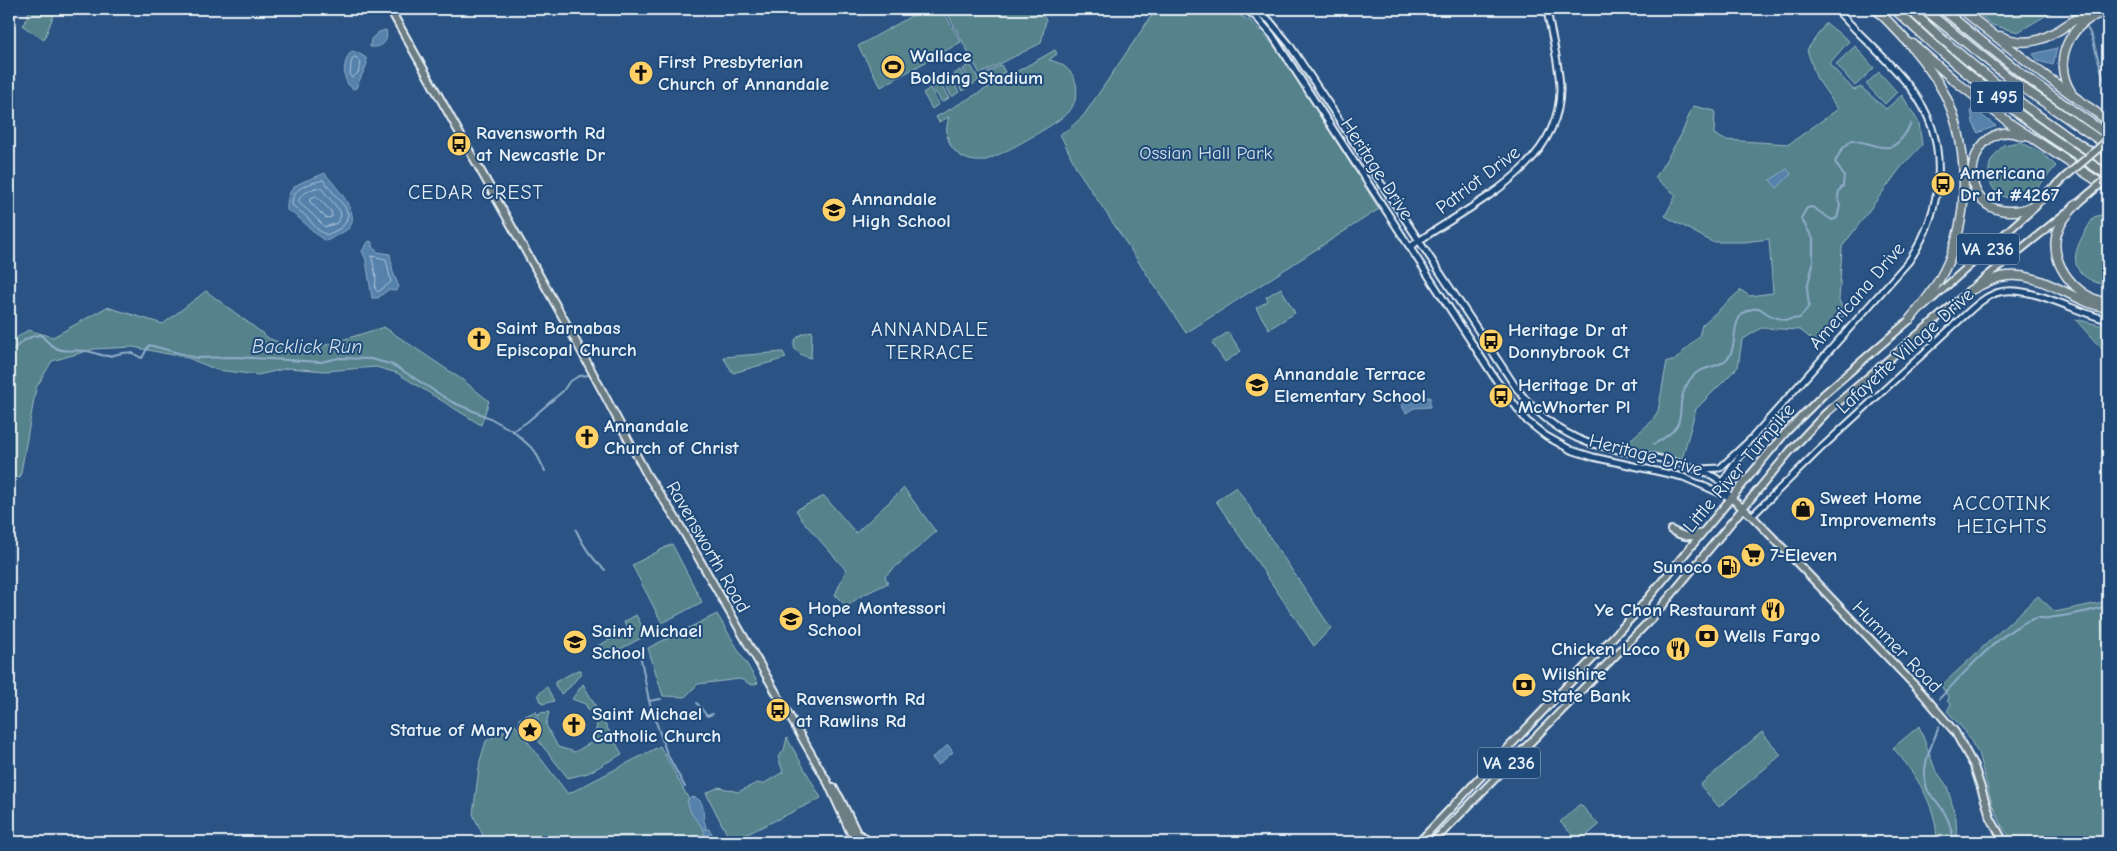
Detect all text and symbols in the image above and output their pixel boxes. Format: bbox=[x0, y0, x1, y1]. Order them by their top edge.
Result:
place label: Wallace Bolding Stadium bbox=[910, 45, 1043, 89]
place label: First Presbyterian Church of Annandale bbox=[658, 51, 829, 95]
sports icon: Wallace Bolding Stadium bbox=[880, 54, 906, 80]
church icon: First Presbyterian Church of Annandale bbox=[628, 60, 654, 86]
road number: I 495 bbox=[1971, 81, 2023, 112]
street label: Heritage Drive bbox=[1336, 114, 1418, 224]
place label: Ravensworth Rd at Newcastle Dr bbox=[476, 122, 606, 166]
bus stop icon: Ravensworth Rd at Newcastle Dr bbox=[446, 131, 472, 157]
street label: Patriot Drive bbox=[1432, 141, 1524, 219]
park label: Ossian Hall Park bbox=[1139, 142, 1274, 164]
place label: Americana Dr at #4267 bbox=[1960, 162, 2060, 206]
bus stop icon: Americana Dr at #4267 bbox=[1930, 171, 1956, 197]
district label: CEDAR CREST bbox=[408, 181, 544, 204]
place label: Annandale High School bbox=[852, 188, 951, 232]
school or university icon: Annandale High School bbox=[821, 197, 847, 223]
road number: VA 236 bbox=[1957, 233, 2019, 264]
street label: Americana Drive bbox=[1805, 238, 1909, 354]
street label: Lafayette Village Drive bbox=[1832, 284, 1978, 418]
place label: Saint Barnabas Episcopal Church bbox=[496, 317, 637, 361]
district label: ANNANDALE TERRACE bbox=[871, 318, 989, 364]
place label: Heritage Dr at Donnybrook Ct bbox=[1508, 319, 1630, 363]
church icon: Saint Barnabas Episcopal Church bbox=[466, 326, 492, 352]
bus stop icon: Heritage Dr at Donnybrook Ct bbox=[1478, 328, 1504, 354]
water label: Backlick Run bbox=[252, 335, 362, 358]
place label: Annandale Terrace Elementary School bbox=[1274, 363, 1426, 407]
school or university icon: Annandale Terrace Elementary School bbox=[1244, 372, 1270, 398]
place label: Heritage Dr at McWhorter Pl bbox=[1518, 374, 1638, 418]
bus stop icon: Heritage Dr at McWhorter Pl bbox=[1488, 383, 1514, 409]
street label: Little River Turnpike bbox=[1679, 399, 1799, 537]
place label: Annandale Church of Christ bbox=[604, 415, 739, 459]
church icon: Annandale Church of Christ bbox=[574, 424, 600, 450]
street label: Heritage Drive bbox=[1587, 429, 1705, 481]
street label: Ravensworth Road bbox=[661, 477, 755, 617]
place label: Sweet Home Improvements bbox=[1820, 487, 1936, 531]
district label: ACCOTINK HEIGHTS bbox=[1953, 492, 2051, 538]
shop icon: Sweet Home Improvements bbox=[1790, 496, 1816, 522]
supermarket icon: 7-Eleven bbox=[1740, 542, 1766, 568]
place label: 7-Eleven bbox=[1770, 544, 1837, 566]
fuel station icon: Sunoco bbox=[1716, 554, 1742, 580]
place label: Sunoco bbox=[1653, 556, 1712, 578]
street label: Hummer Road bbox=[1848, 596, 1946, 698]
place label: Hope Montessori School bbox=[808, 597, 946, 641]
restaurant icon: Ye Chon Restaurant bbox=[1760, 597, 1786, 623]
place label: Ye Chon Restaurant bbox=[1595, 599, 1757, 621]
school or university icon: Hope Montessori School bbox=[778, 606, 804, 632]
place label: Saint Michael School bbox=[592, 620, 702, 664]
bank icon: Wells Fargo bbox=[1694, 623, 1720, 649]
place label: Wells Fargo bbox=[1724, 625, 1820, 647]
school or university icon: Saint Michael School bbox=[562, 629, 588, 655]
restaurant icon: Chicken Loco bbox=[1665, 636, 1691, 662]
place label: Chicken Loco bbox=[1551, 638, 1660, 660]
place label: Wilshire State Bank bbox=[1542, 663, 1631, 707]
bank icon: Wilshire State Bank bbox=[1511, 672, 1537, 698]
place label: Ravensworth Rd at Rawlins Rd bbox=[796, 688, 926, 732]
bus stop icon: Ravensworth Rd at Rawlins Rd bbox=[765, 697, 791, 723]
place label: Saint Michael Catholic Church bbox=[592, 703, 721, 747]
church icon: Saint Michael Catholic Church bbox=[561, 712, 587, 738]
place icon: Statue of Mary bbox=[517, 717, 543, 743]
place label: Statue of Mary bbox=[390, 719, 512, 741]
road number: VA 236 bbox=[1478, 748, 1540, 778]

